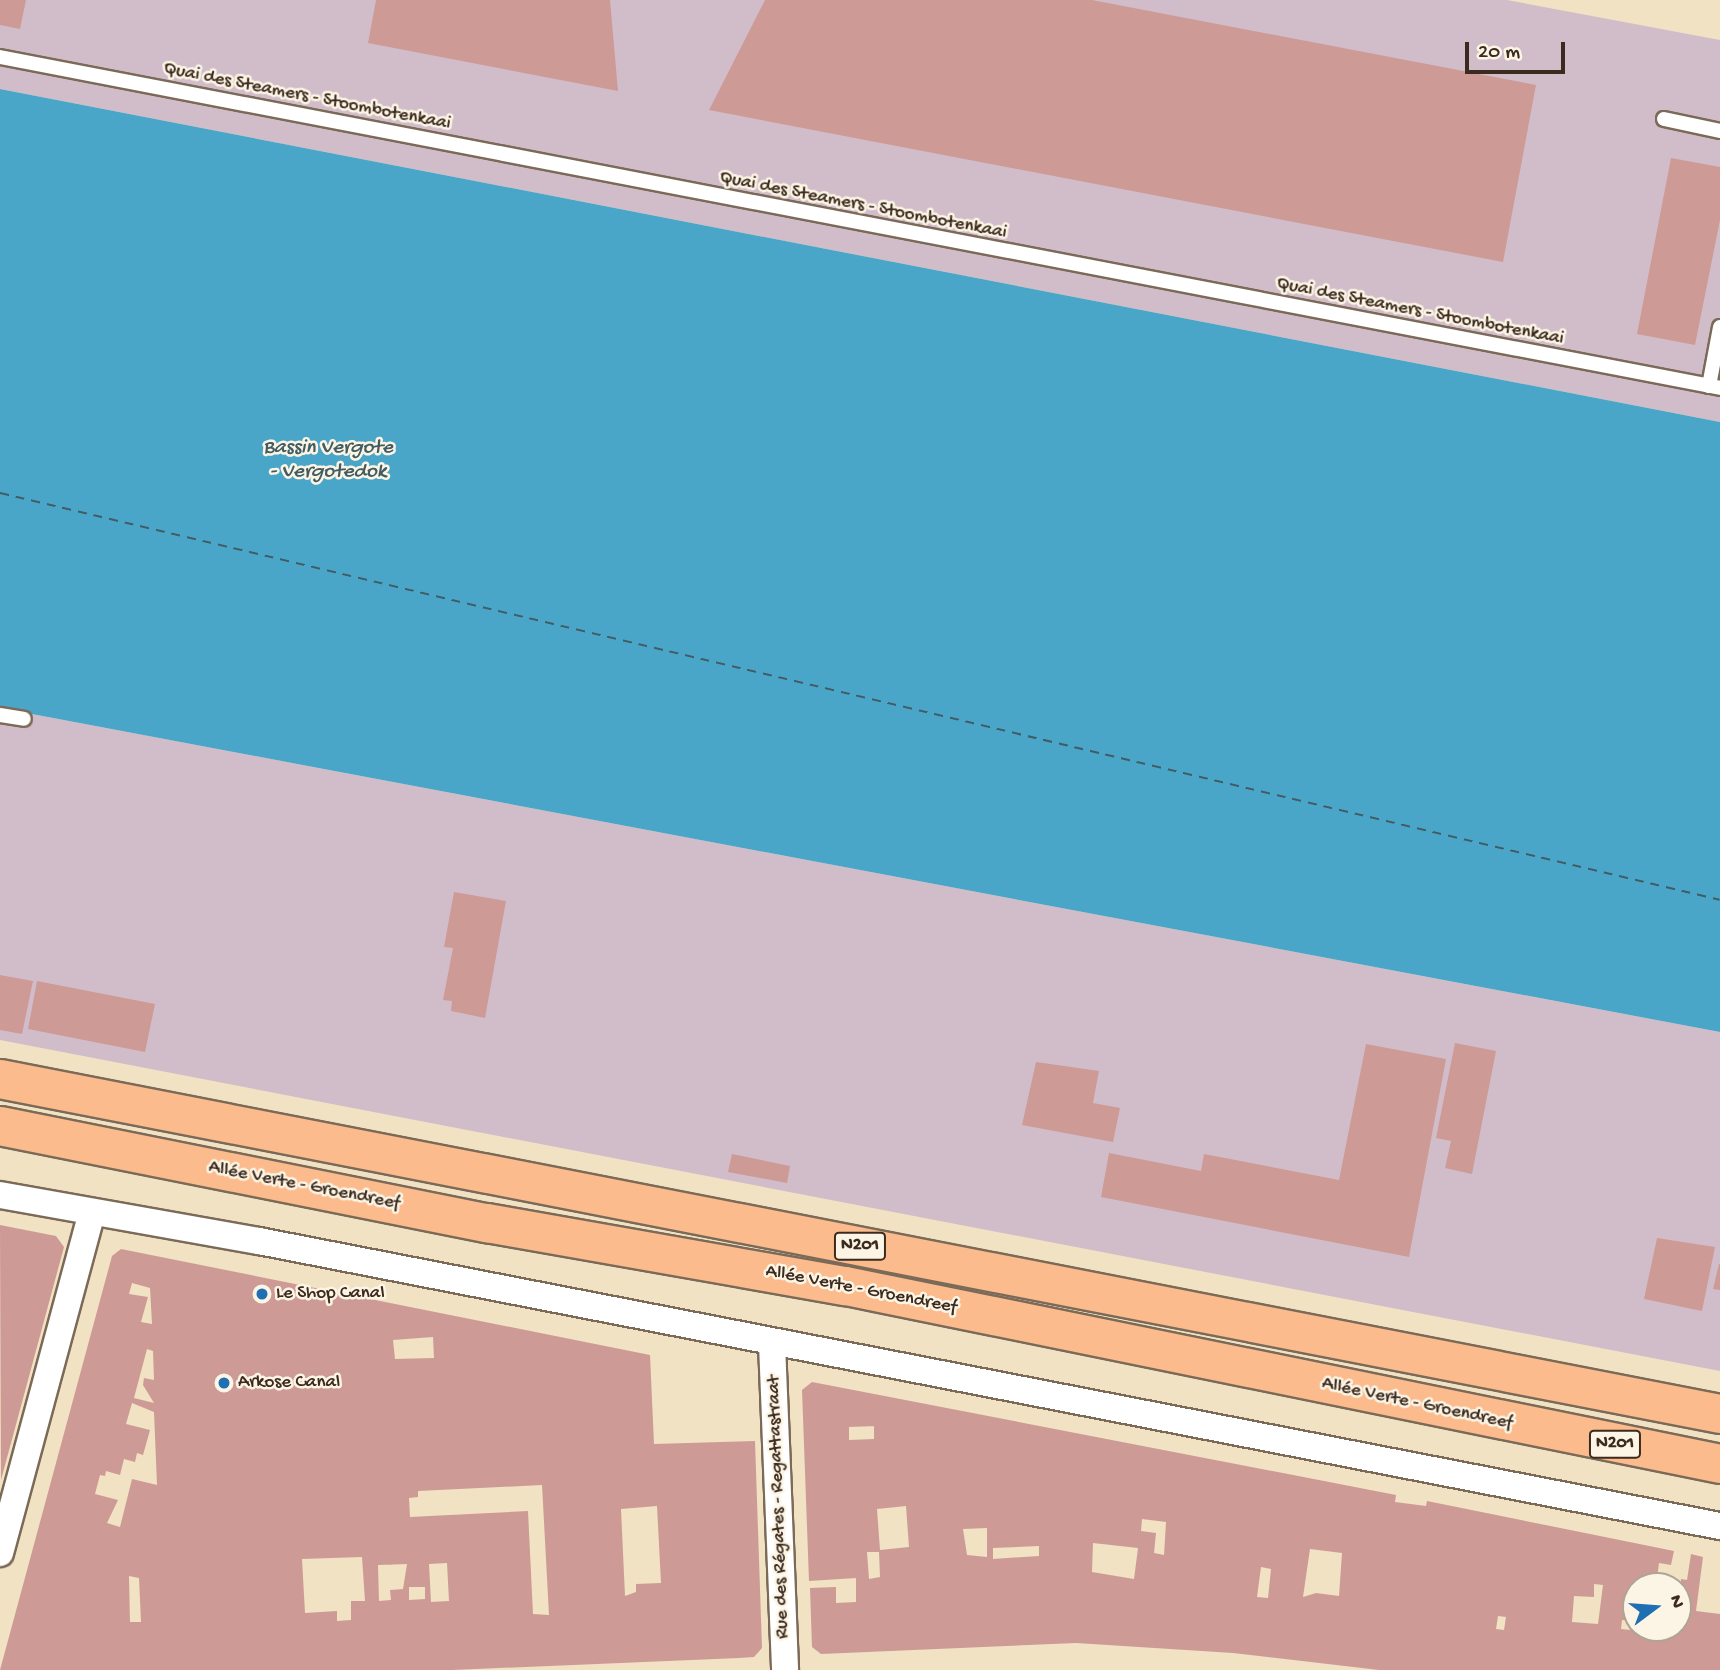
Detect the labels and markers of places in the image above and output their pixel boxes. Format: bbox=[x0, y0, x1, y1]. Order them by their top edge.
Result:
place label: Le Shop Canal bbox=[276, 1283, 385, 1305]
marker: Le Shop Canal bbox=[254, 1286, 270, 1302]
place label: Arkose Canal bbox=[238, 1372, 340, 1394]
marker: Arkose Canal bbox=[216, 1375, 232, 1391]

